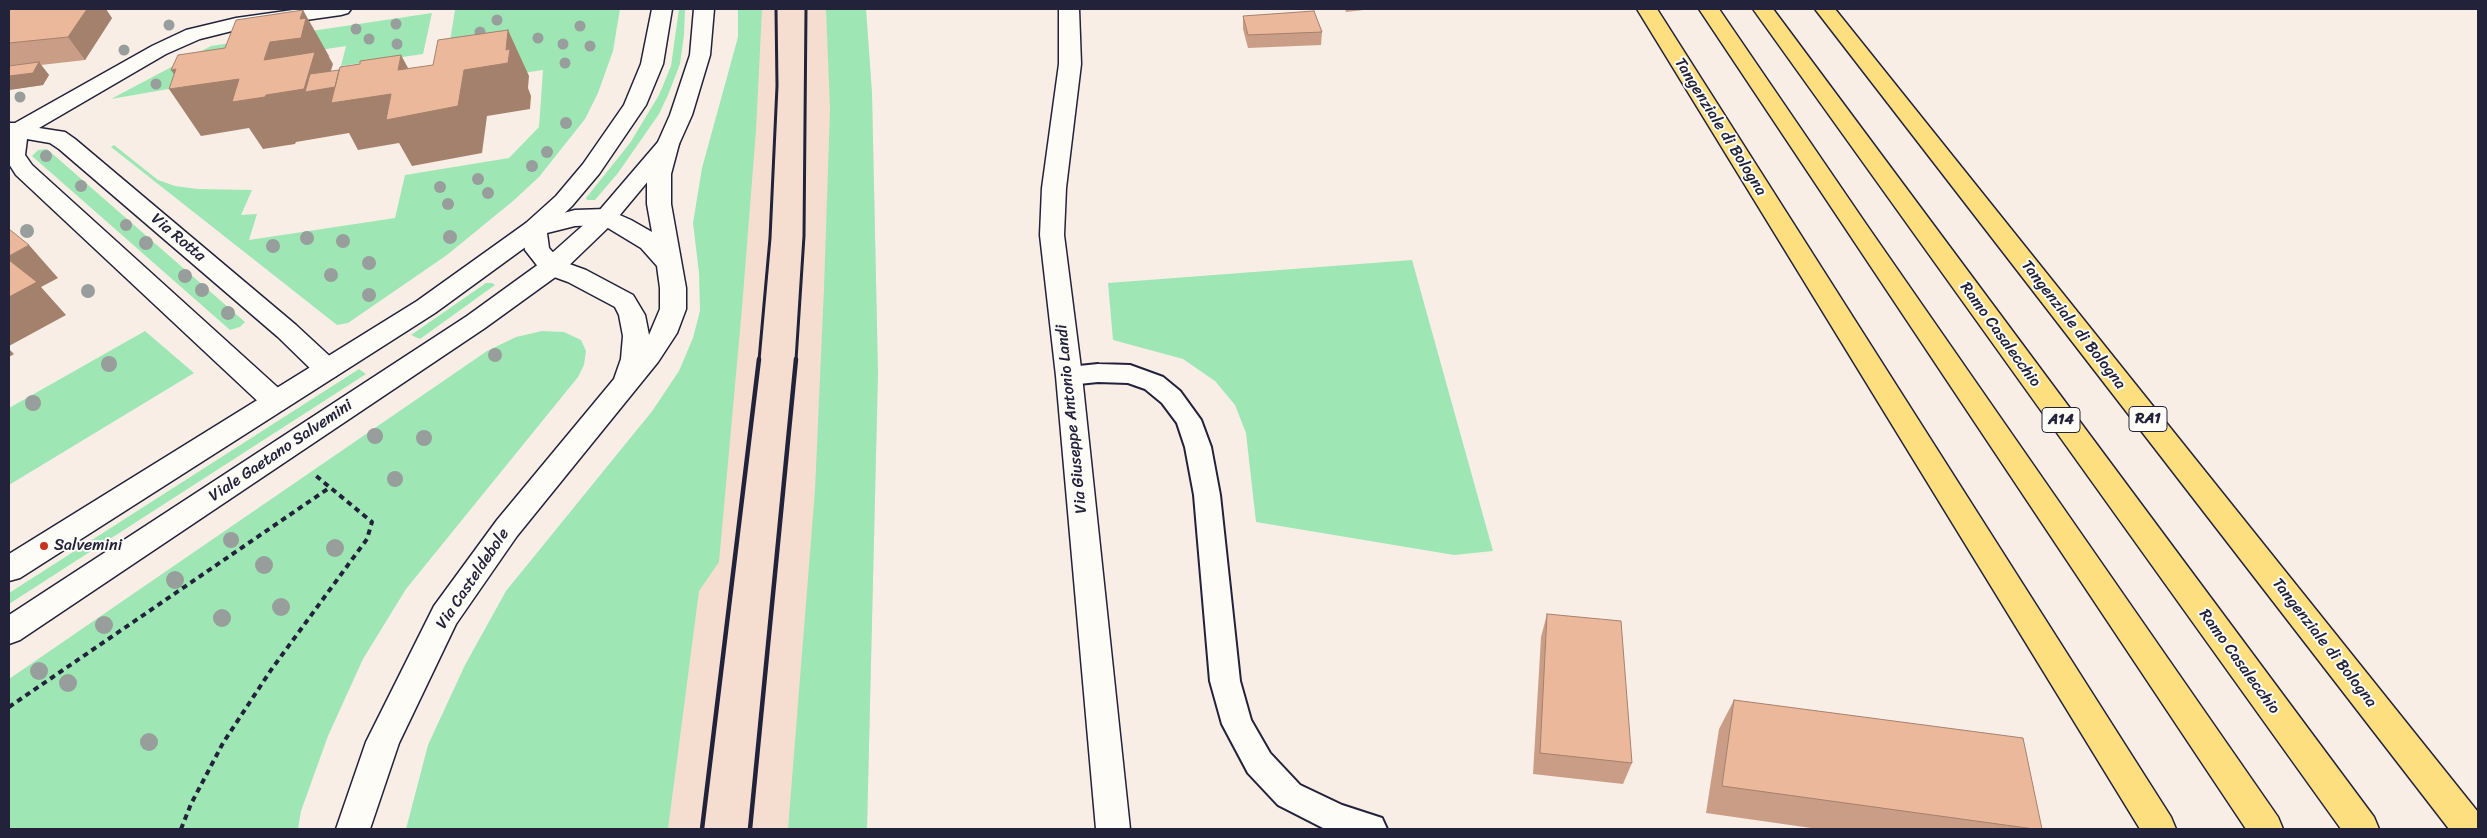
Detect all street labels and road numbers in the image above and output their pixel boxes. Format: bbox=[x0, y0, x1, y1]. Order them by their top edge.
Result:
street label: Tangenziale di Bologna bbox=[1670, 55, 1770, 199]
street label: Via Rotta bbox=[147, 210, 209, 266]
street label: Tangenziale di Bologna bbox=[2017, 257, 2129, 393]
street label: Ramo Casalecchio bbox=[1956, 279, 2044, 391]
street label: Via Giuseppe Antonio Landi bbox=[1053, 324, 1091, 514]
street label: Viale Gaetano Salvemini bbox=[206, 396, 356, 506]
road number: RA1 bbox=[2129, 406, 2167, 432]
road number: A14 bbox=[2042, 408, 2080, 432]
street label: Via Casteldebole bbox=[432, 525, 514, 633]
street label: Tangenziale di Bologna bbox=[2268, 575, 2380, 711]
street label: Ramo Casalecchio bbox=[2195, 606, 2283, 718]

